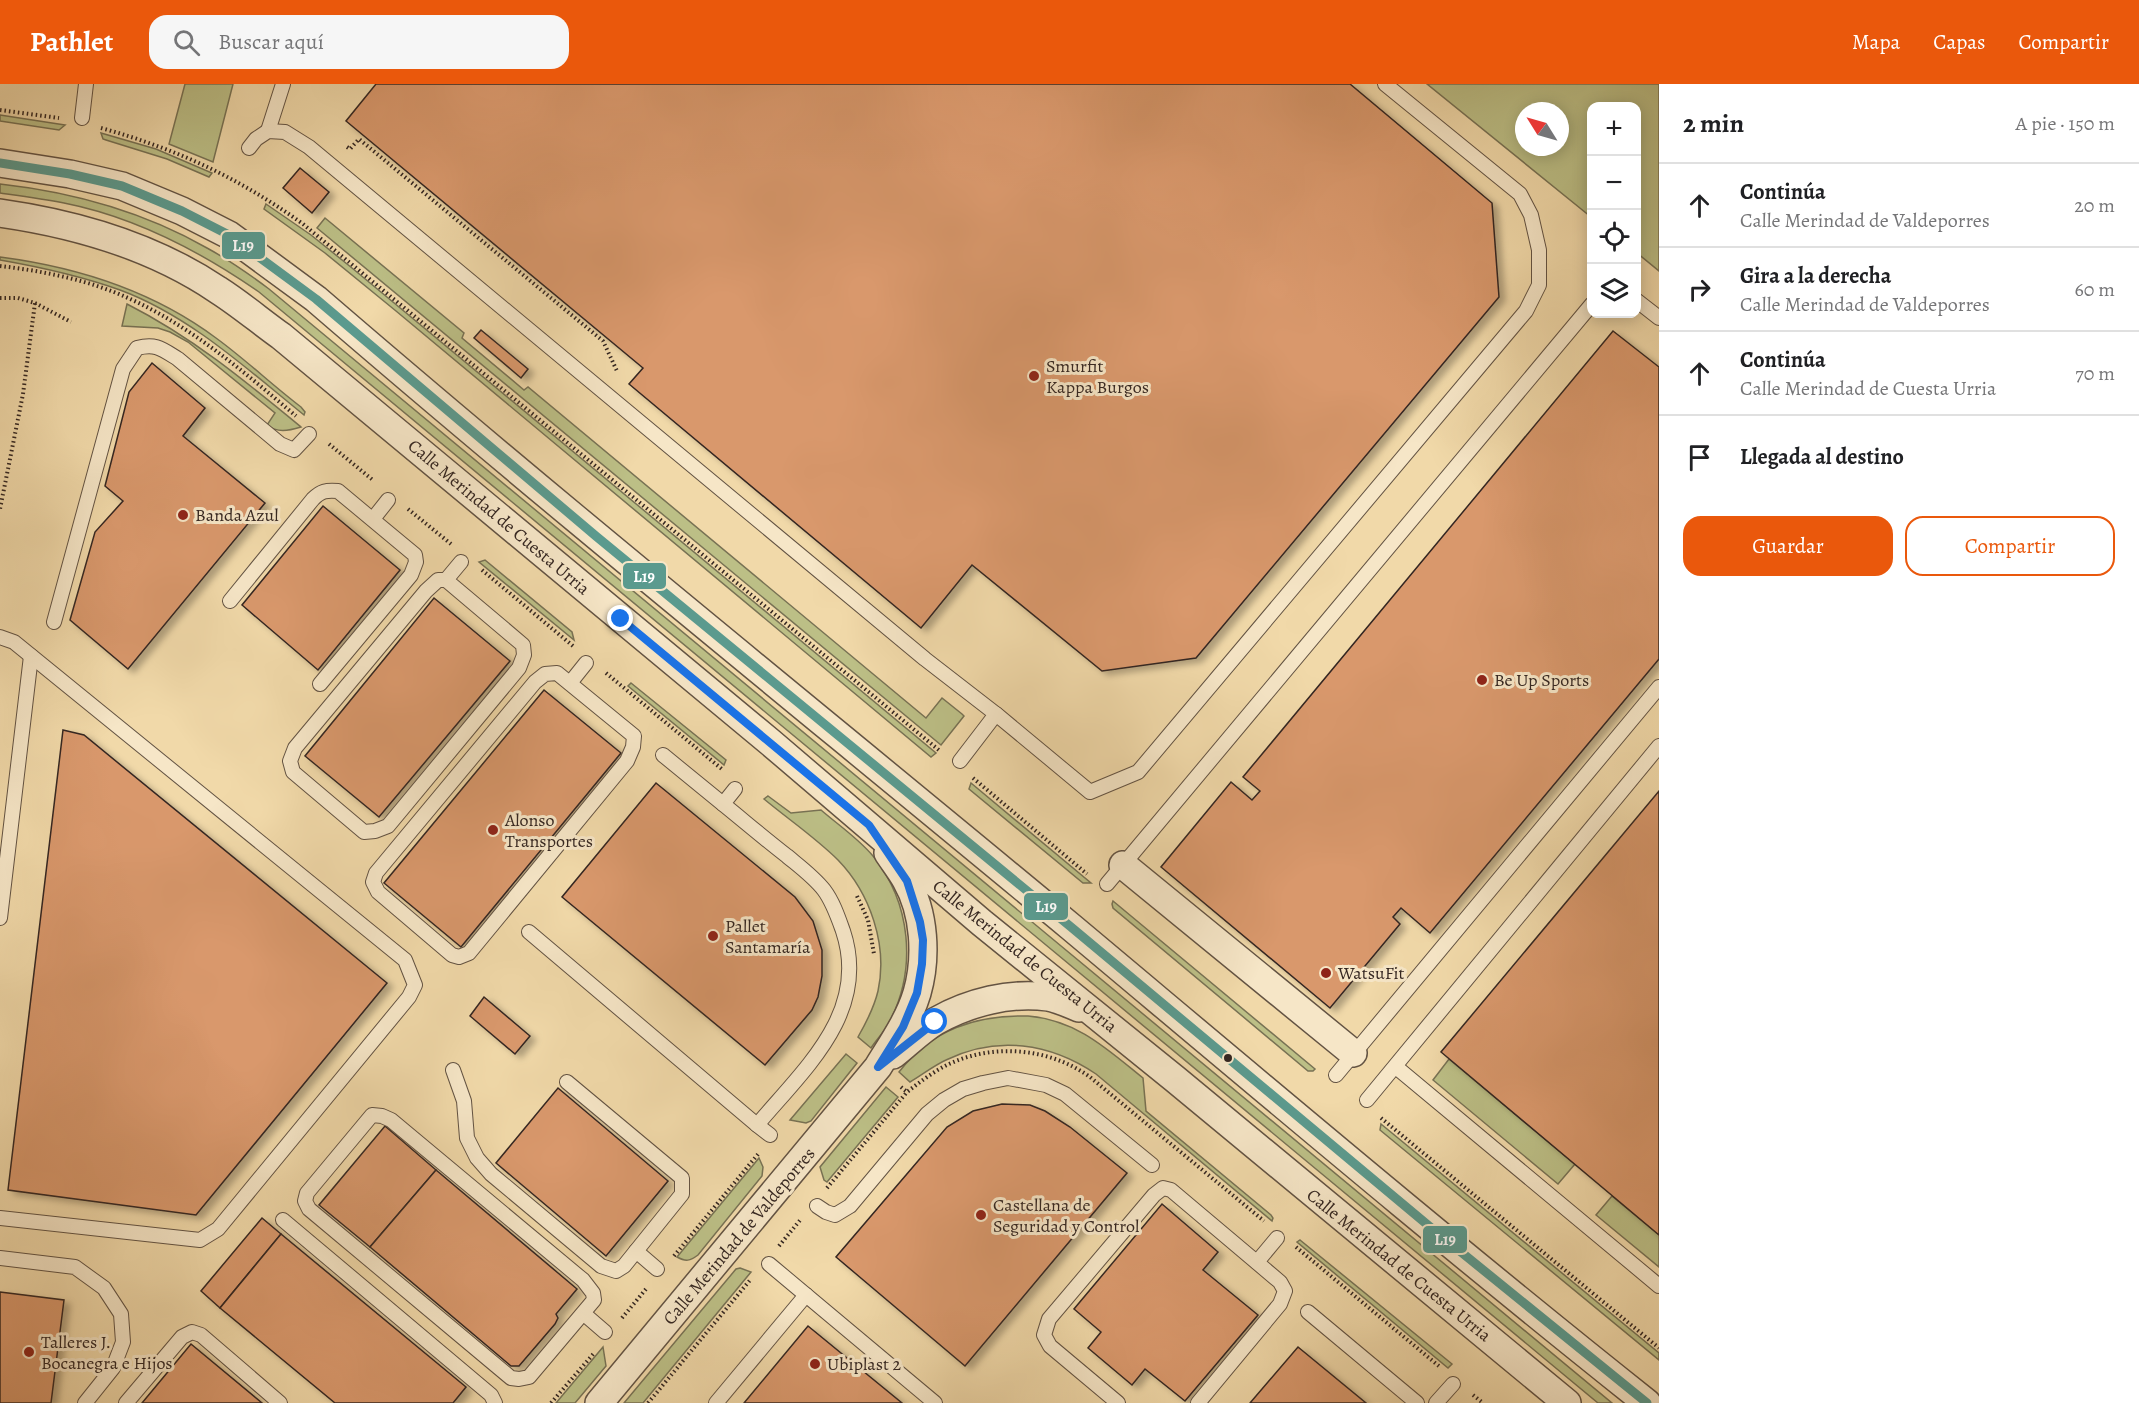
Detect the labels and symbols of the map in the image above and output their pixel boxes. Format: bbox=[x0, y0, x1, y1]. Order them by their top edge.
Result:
north arrow bbox=[1515, 102, 1569, 156]
line badge: L19 bbox=[221, 231, 266, 260]
text: L19 bbox=[232, 235, 254, 257]
place label: Smurfit Kappa Burgos bbox=[1046, 354, 1149, 399]
marker: Smurfit Kappa Burgos bbox=[1027, 369, 1041, 383]
street label: Calle Merindad de Cuesta Urria bbox=[403, 434, 596, 601]
place label: Banda Azul bbox=[195, 503, 279, 527]
marker: Banda Azul bbox=[176, 508, 190, 522]
line badge: L19 bbox=[622, 562, 667, 590]
text: L19 bbox=[633, 566, 655, 588]
route end bbox=[607, 605, 633, 631]
place label: Be Up Sports bbox=[1494, 668, 1589, 692]
marker: Be Up Sports bbox=[1475, 673, 1489, 687]
place label: Alonso Transportes bbox=[504, 808, 593, 853]
marker: Alonso Transportes bbox=[486, 823, 500, 837]
street label: Calle Merindad de Cuesta Urria bbox=[928, 874, 1123, 1038]
line badge: L19 bbox=[1023, 892, 1069, 921]
text: L19 bbox=[1035, 896, 1057, 918]
place label: Pallet Santamaría bbox=[725, 914, 811, 959]
marker: Pallet Santamaría bbox=[706, 929, 720, 943]
place label: WatsuFit bbox=[1337, 961, 1405, 985]
marker: WatsuFit bbox=[1319, 966, 1333, 980]
route start bbox=[921, 1008, 947, 1034]
unlabelled marker bbox=[1222, 1052, 1234, 1064]
street label: Calle Merindad de Valdeporres bbox=[658, 1142, 820, 1330]
street label: Calle Merindad de Cuesta Urria bbox=[1302, 1183, 1497, 1347]
place label: Castellana de Seguridad y Control bbox=[993, 1193, 1140, 1238]
marker: Castellana de Seguridad y Control bbox=[974, 1208, 988, 1222]
line badge: L19 bbox=[1422, 1225, 1468, 1254]
text: L19 bbox=[1434, 1229, 1456, 1251]
place label: Talleres J. Bocanegra e Hijos bbox=[41, 1330, 173, 1375]
marker: Talleres J. Bocanegra e Hijos bbox=[22, 1345, 36, 1359]
place label: Ubiplast 2 bbox=[827, 1352, 902, 1376]
marker: Ubiplast 2 bbox=[808, 1357, 822, 1371]

